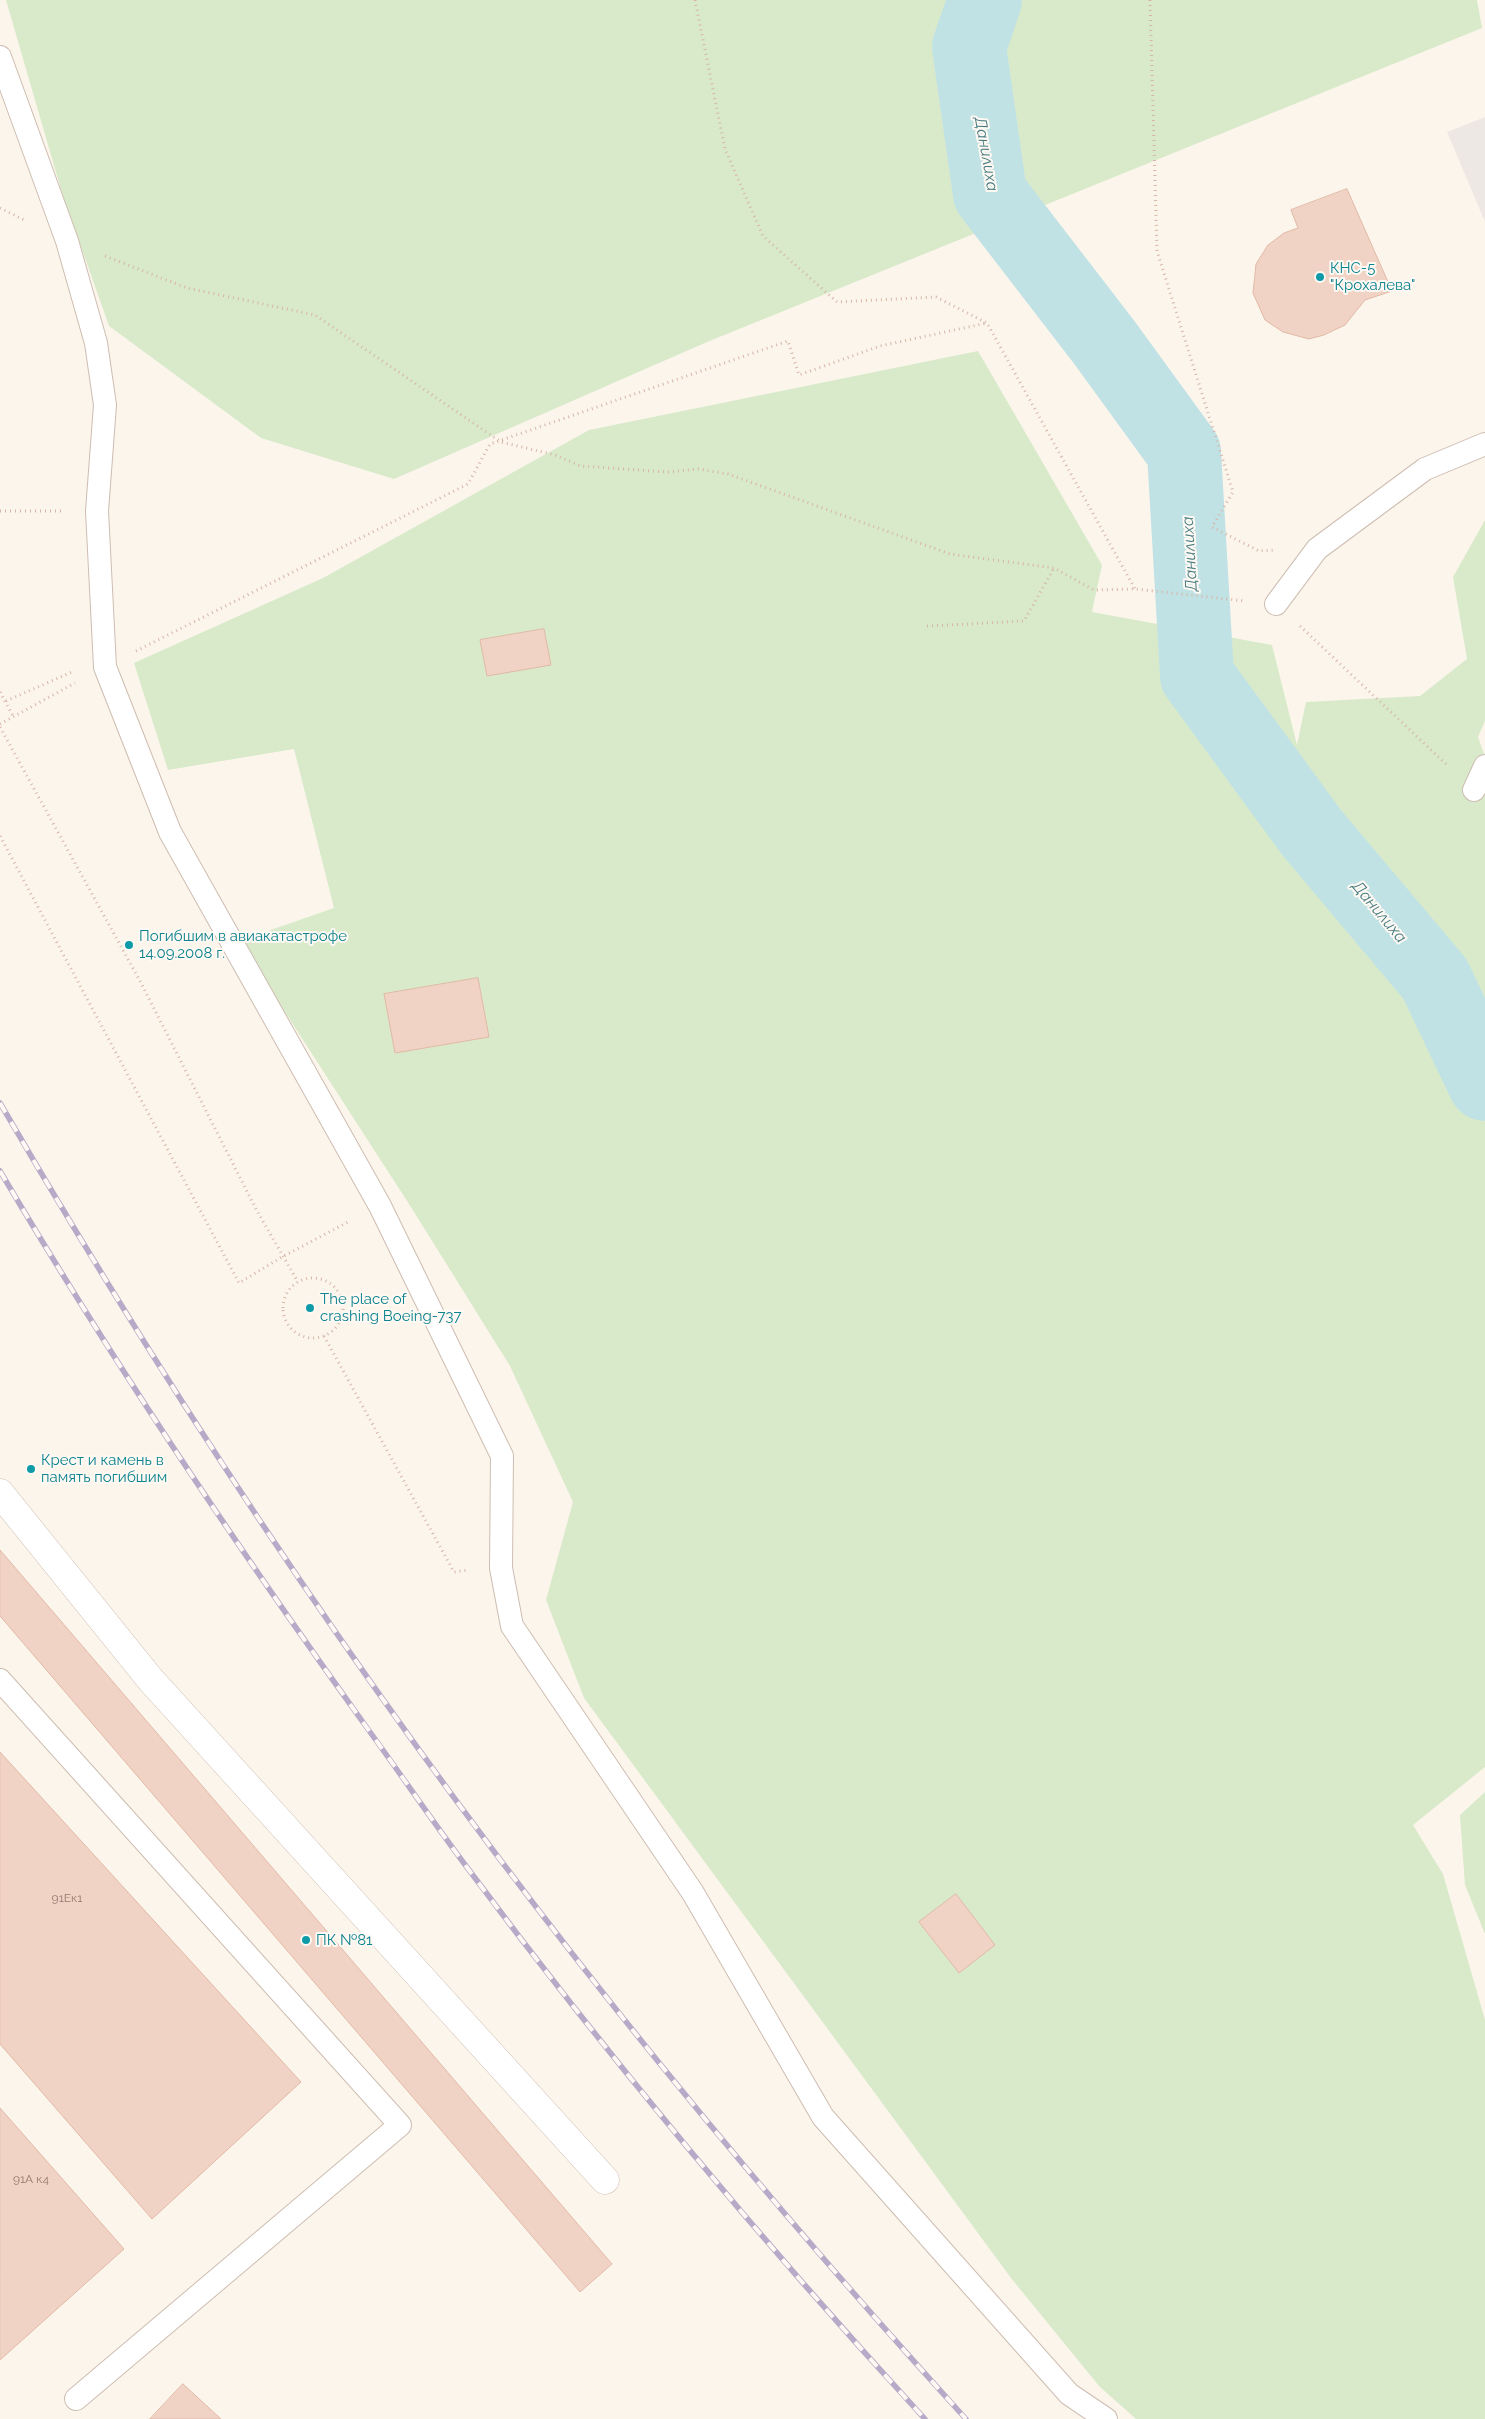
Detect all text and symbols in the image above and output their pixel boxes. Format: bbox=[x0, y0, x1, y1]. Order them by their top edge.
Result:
water label: Данилиха bbox=[970, 115, 1002, 193]
place label: КНС-5 "Крохалева" bbox=[1330, 259, 1415, 294]
marker: КНС-5 "Крохалева" bbox=[1314, 271, 1326, 283]
water label: Данилиха bbox=[1178, 516, 1202, 592]
water label: Данилиха bbox=[1348, 877, 1410, 947]
place label: Погибшим в авиакатастрофе 14.09.2008 г. bbox=[139, 927, 347, 962]
marker: Погибшим в авиакатастрофе 14.09.2008 г. bbox=[123, 939, 135, 951]
place label: The place of crashing Boeing-737 bbox=[320, 1290, 462, 1325]
marker: The place of crashing Boeing-737 bbox=[304, 1302, 316, 1314]
place label: Крест и камень в память погибшим bbox=[41, 1451, 167, 1486]
marker: Крест и камень в память погибшим bbox=[25, 1463, 37, 1475]
house number: 91Ек1 bbox=[52, 1891, 82, 1905]
place label: ПК №81 bbox=[316, 1931, 372, 1949]
marker: ПК №81 bbox=[300, 1934, 312, 1946]
house number: 91А к4 bbox=[13, 2172, 49, 2186]

